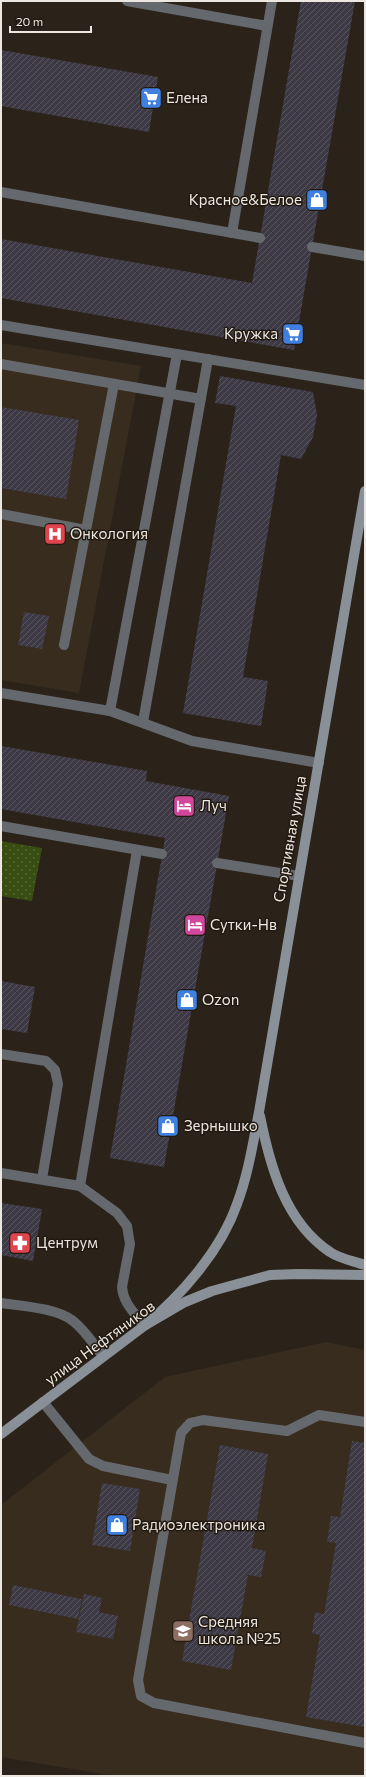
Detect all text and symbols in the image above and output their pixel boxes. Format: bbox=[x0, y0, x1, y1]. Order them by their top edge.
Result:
scale bar bbox=[10, 8, 91, 34]
text: 20 m bbox=[16, 14, 43, 28]
supermarket icon: Елена bbox=[138, 85, 164, 111]
place label: Елена bbox=[166, 88, 208, 106]
shop icon: Красное&Белое bbox=[304, 187, 330, 213]
place label: Красное&Белое bbox=[189, 190, 302, 208]
supermarket icon: Кружка bbox=[280, 321, 306, 347]
place label: Кружка bbox=[224, 324, 278, 342]
hospital icon: Онкология bbox=[42, 521, 68, 547]
place label: Онкология bbox=[70, 524, 148, 542]
street label: Спортивная улица bbox=[269, 774, 309, 904]
hotel icon: Луч bbox=[171, 793, 197, 819]
place label: Луч bbox=[200, 796, 227, 814]
hotel icon: Сутки-Нв bbox=[182, 912, 208, 938]
place label: Сутки-Нв bbox=[210, 915, 277, 933]
shop icon: Ozon bbox=[174, 987, 200, 1013]
place label: Ozon bbox=[202, 990, 239, 1008]
shop icon: Зернышко bbox=[155, 1113, 181, 1139]
place label: Зернышко bbox=[184, 1116, 258, 1134]
pharmacy icon: Центрум bbox=[7, 1230, 33, 1256]
place label: Центрум bbox=[36, 1233, 98, 1251]
street label: улица Нефтяников bbox=[41, 1296, 158, 1388]
shop icon: Радиоэлектроника bbox=[104, 1512, 130, 1538]
place label: Радиоэлектроника bbox=[132, 1515, 265, 1533]
place label: Средняя школа №25 bbox=[198, 1612, 281, 1647]
school or university icon: Средняя школа №25 bbox=[170, 1618, 196, 1644]

